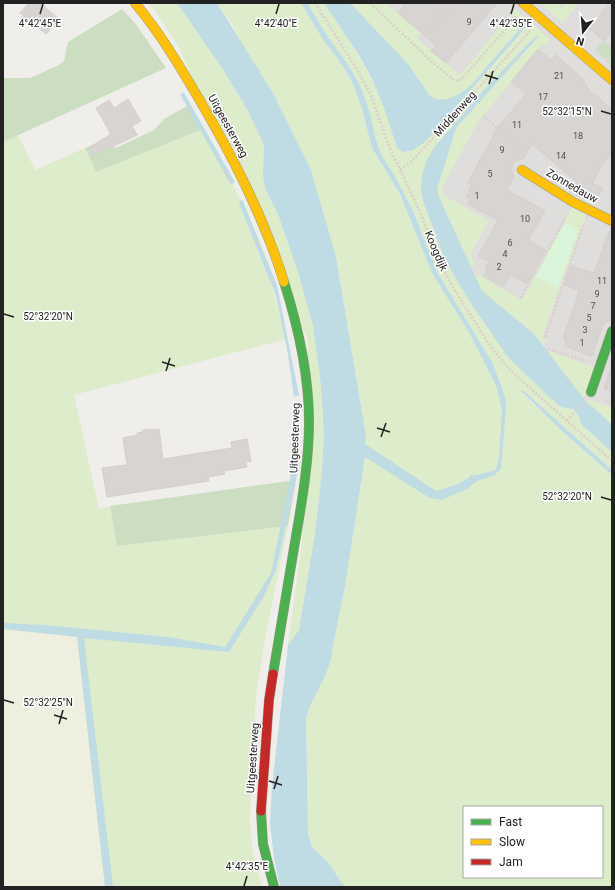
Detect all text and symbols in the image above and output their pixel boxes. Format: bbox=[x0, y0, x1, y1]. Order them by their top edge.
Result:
north arrow bbox=[563, 12, 603, 52]
house number: 9 bbox=[466, 17, 472, 27]
text: 4°42'45"E bbox=[19, 18, 62, 29]
text: 4°42'40"E bbox=[255, 18, 298, 29]
text: 4°42'35"E bbox=[490, 18, 533, 29]
text: N bbox=[574, 34, 586, 48]
house number: 21 bbox=[554, 71, 564, 81]
street label: Middenweg bbox=[431, 89, 479, 139]
street label: Uitgeesterweg bbox=[205, 92, 251, 160]
house number: 17 bbox=[538, 92, 548, 102]
text: 52°32'15"N bbox=[542, 106, 592, 117]
house number: 11 bbox=[512, 120, 522, 130]
house number: 18 bbox=[573, 131, 583, 141]
house number: 9 bbox=[499, 145, 505, 155]
house number: 14 bbox=[556, 151, 566, 161]
street label: Zonnedauw bbox=[544, 166, 601, 206]
house number: 5 bbox=[487, 169, 493, 179]
house number: 1 bbox=[474, 191, 480, 201]
house number: 10 bbox=[520, 214, 530, 224]
street label: Koogdijk bbox=[422, 229, 450, 274]
house number: 6 bbox=[507, 238, 513, 248]
house number: 4 bbox=[502, 249, 508, 259]
house number: 2 bbox=[496, 262, 502, 272]
house number: 11 bbox=[597, 276, 607, 286]
house number: 9 bbox=[594, 289, 600, 299]
house number: 7 bbox=[590, 301, 596, 311]
text: 52°32'20"N bbox=[23, 311, 73, 322]
house number: 5 bbox=[586, 313, 592, 323]
house number: 3 bbox=[582, 325, 588, 335]
house number: 1 bbox=[579, 338, 585, 348]
street label: Uitgeesterweg bbox=[287, 403, 303, 473]
text: 52°32'20"N bbox=[542, 491, 592, 502]
text: 52°32'25"N bbox=[23, 697, 73, 708]
street label: Uitgeesterweg bbox=[244, 722, 262, 794]
legend bbox=[463, 806, 603, 878]
text: Fast bbox=[499, 815, 522, 829]
text: Slow bbox=[499, 835, 525, 849]
text: Jam bbox=[499, 855, 523, 869]
text: 4°42'35"E bbox=[226, 861, 269, 872]

